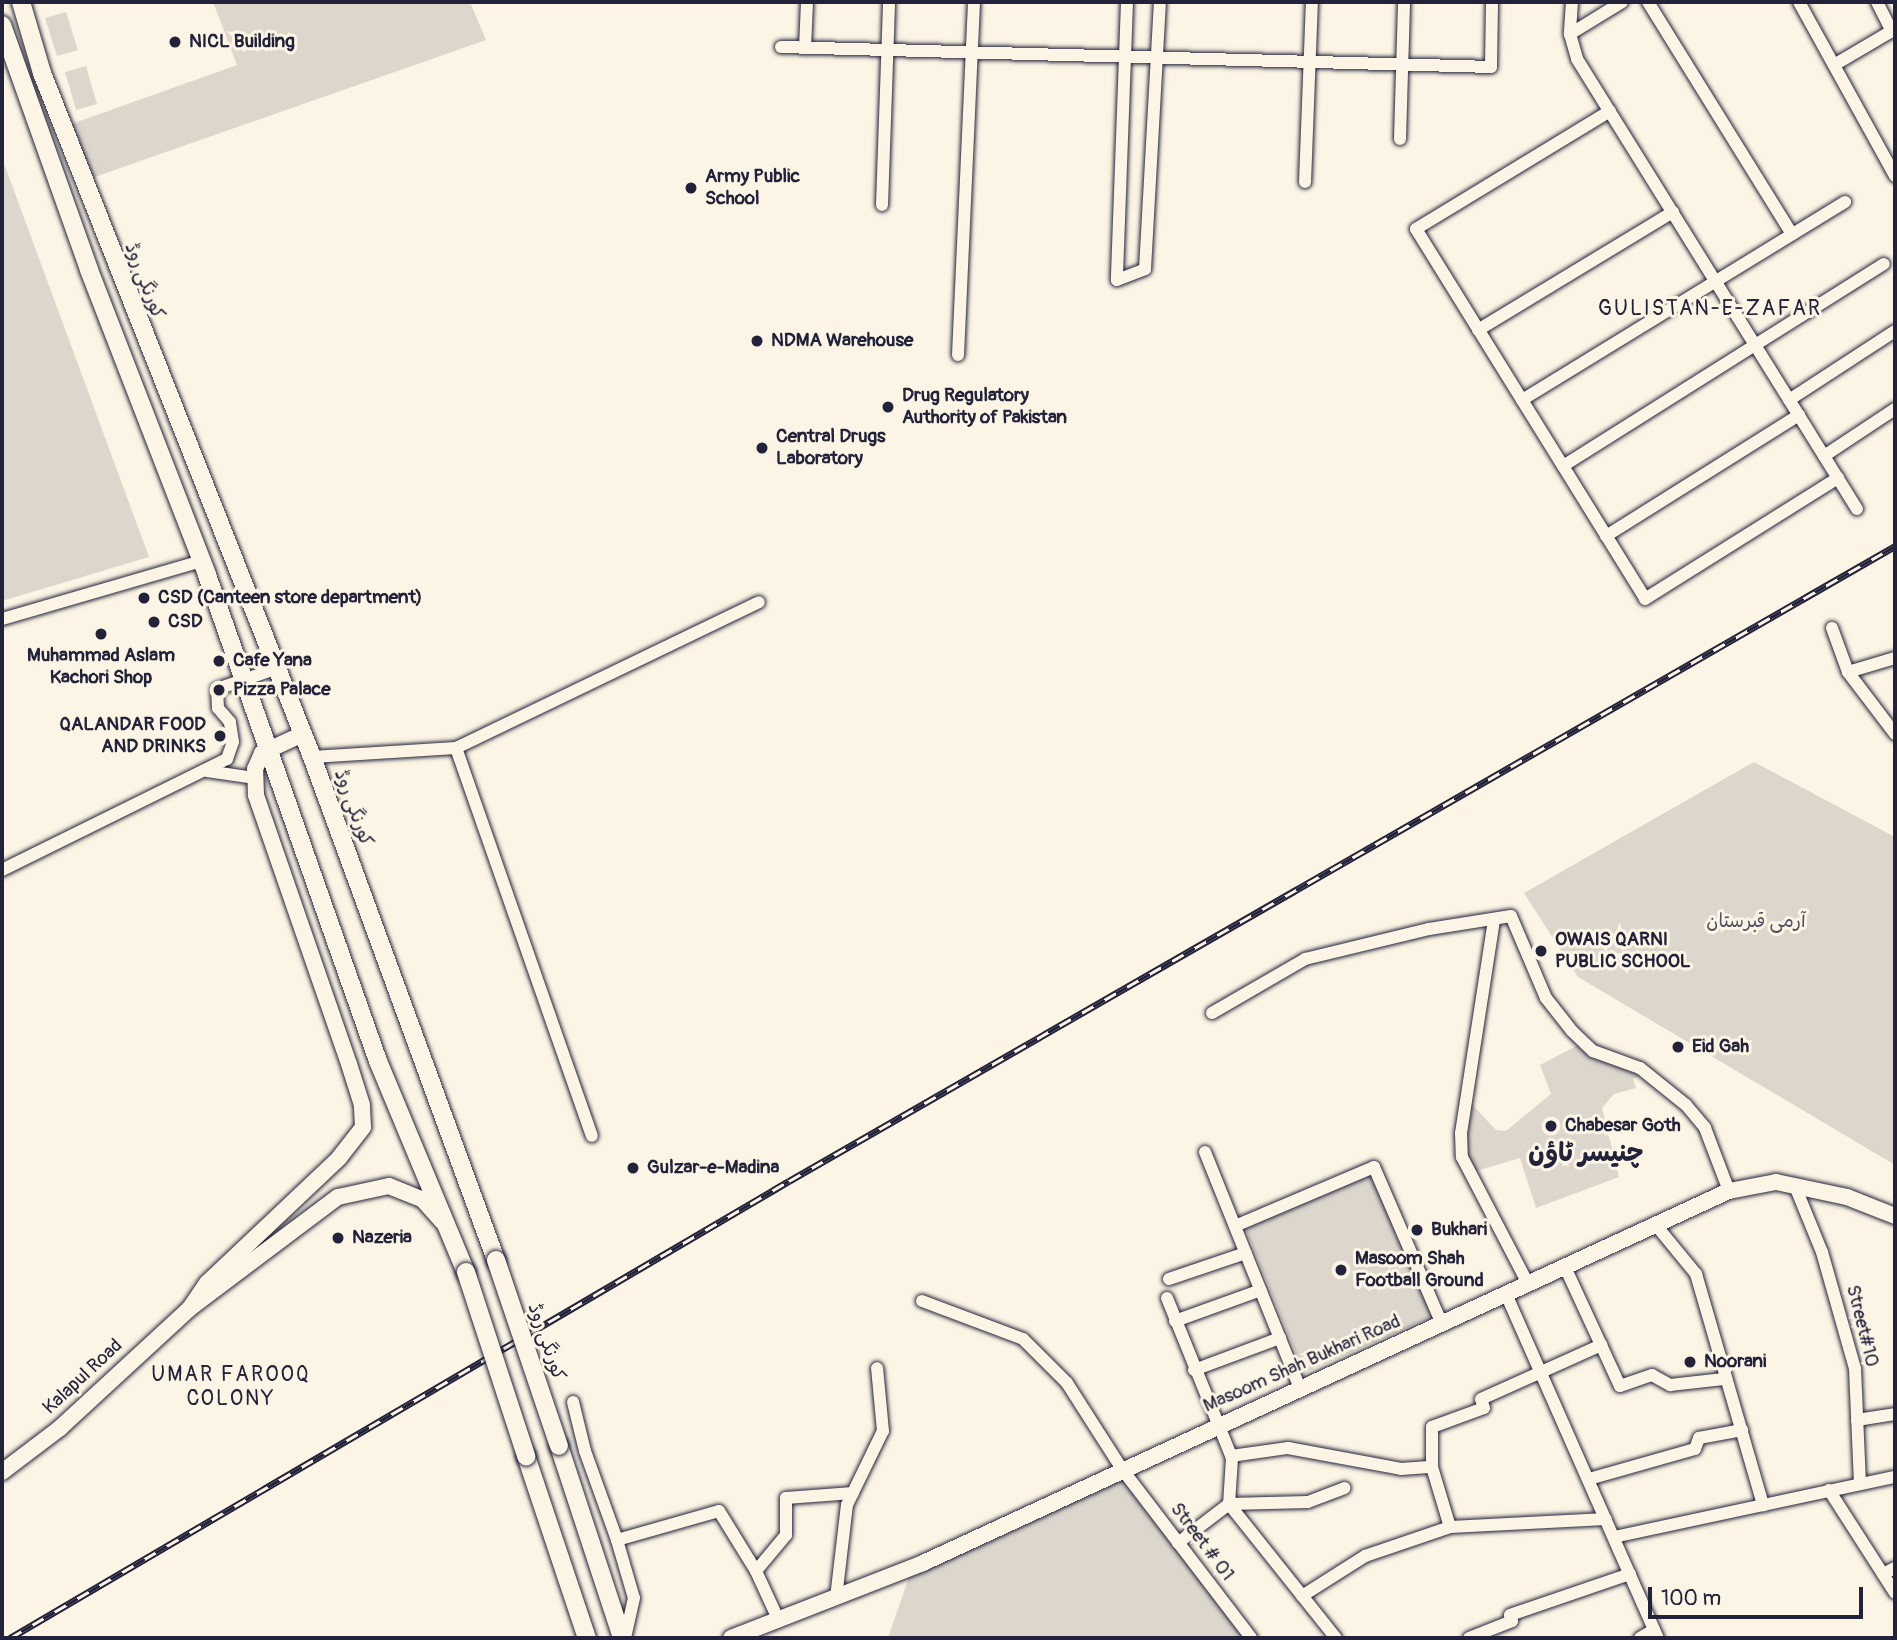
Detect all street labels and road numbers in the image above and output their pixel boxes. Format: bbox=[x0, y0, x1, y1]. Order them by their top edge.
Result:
street label: کورنگی روڈ bbox=[119, 240, 169, 322]
street label: کورنگی روڈ bbox=[329, 767, 377, 849]
street label: Street#10 bbox=[1841, 1283, 1883, 1369]
street label: کورنگی روڈ bbox=[522, 1300, 570, 1384]
street label: Masoom Shah Bukhari Road bbox=[1200, 1310, 1404, 1418]
street label: Kalapul Road bbox=[39, 1335, 127, 1419]
street label: Street # 01 bbox=[1165, 1498, 1239, 1586]

